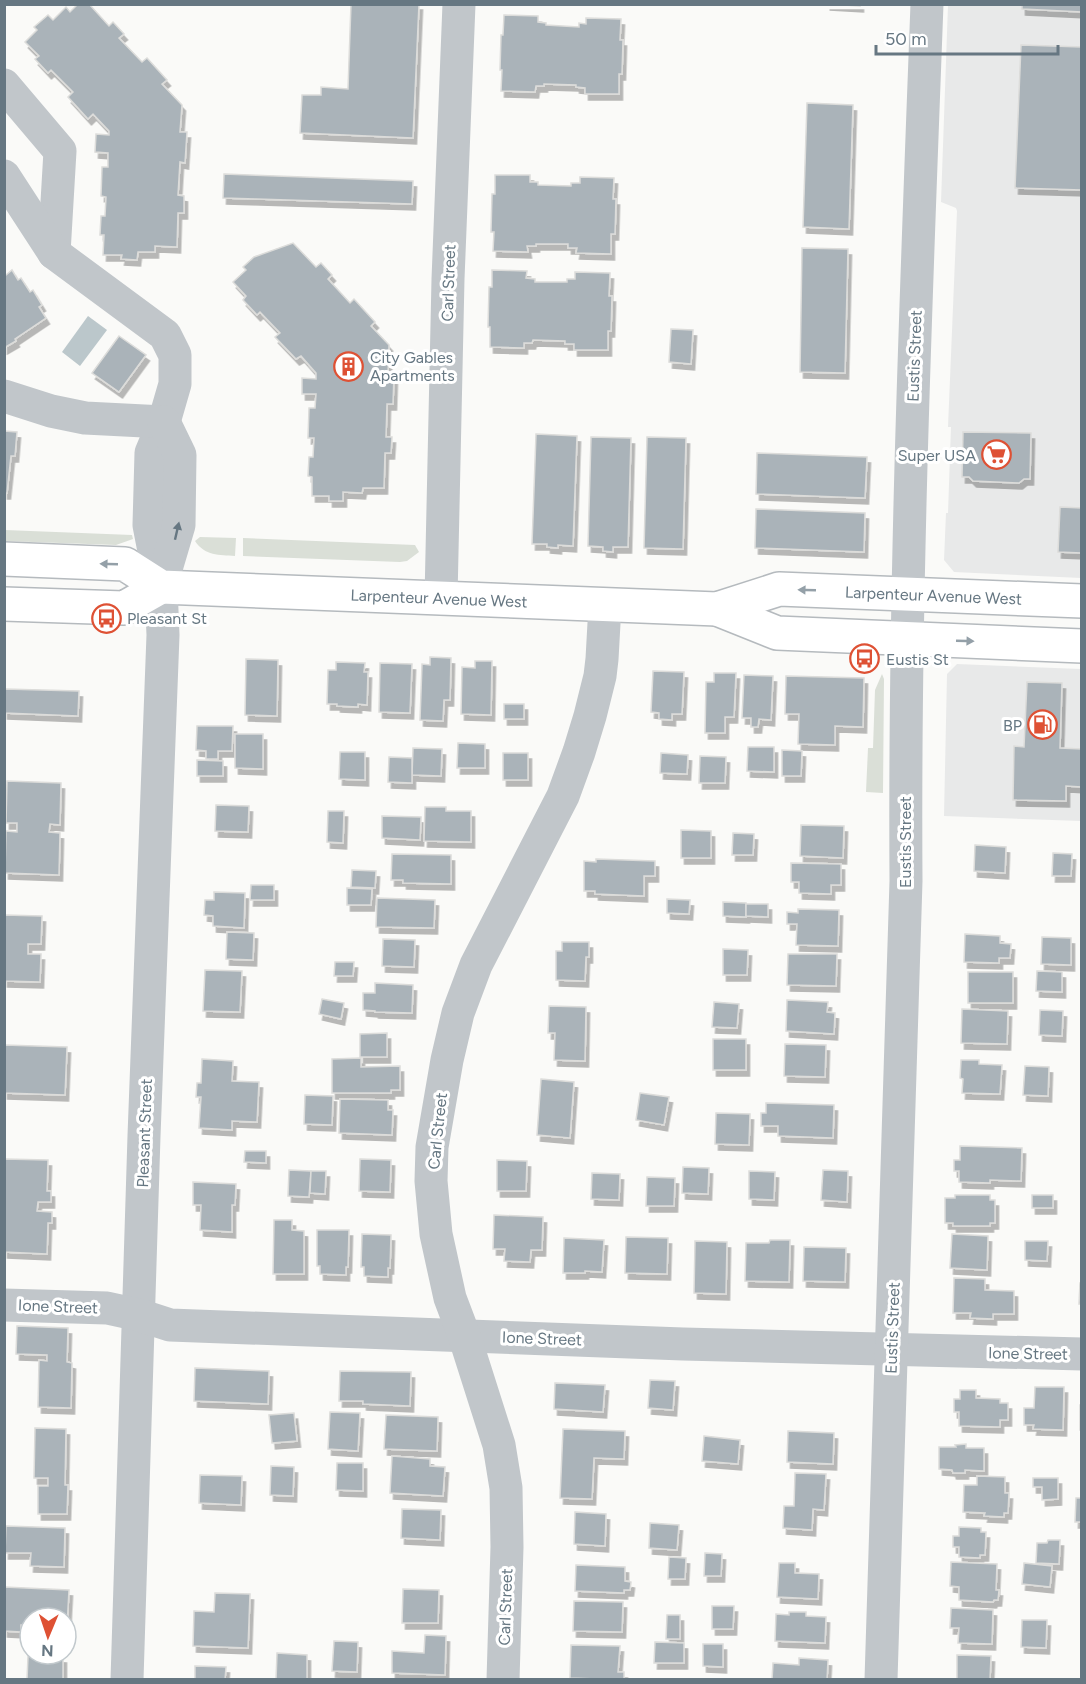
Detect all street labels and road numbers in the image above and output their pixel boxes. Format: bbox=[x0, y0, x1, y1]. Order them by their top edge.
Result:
street label: Carl Street bbox=[438, 244, 459, 322]
street label: Eustis Street bbox=[903, 310, 926, 402]
street label: Larpenteur Avenue West bbox=[845, 583, 1022, 609]
street label: Larpenteur Avenue West bbox=[350, 586, 528, 611]
street label: Eustis Street bbox=[896, 796, 915, 888]
street label: Pleasant Street bbox=[133, 1078, 156, 1188]
street label: Carl Street bbox=[424, 1092, 451, 1171]
street label: Eustis Street bbox=[881, 1282, 904, 1374]
street label: Ione Street bbox=[18, 1296, 98, 1317]
street label: Ione Street bbox=[502, 1328, 582, 1349]
street label: Ione Street bbox=[988, 1343, 1068, 1364]
street label: Carl Street bbox=[495, 1568, 516, 1646]

